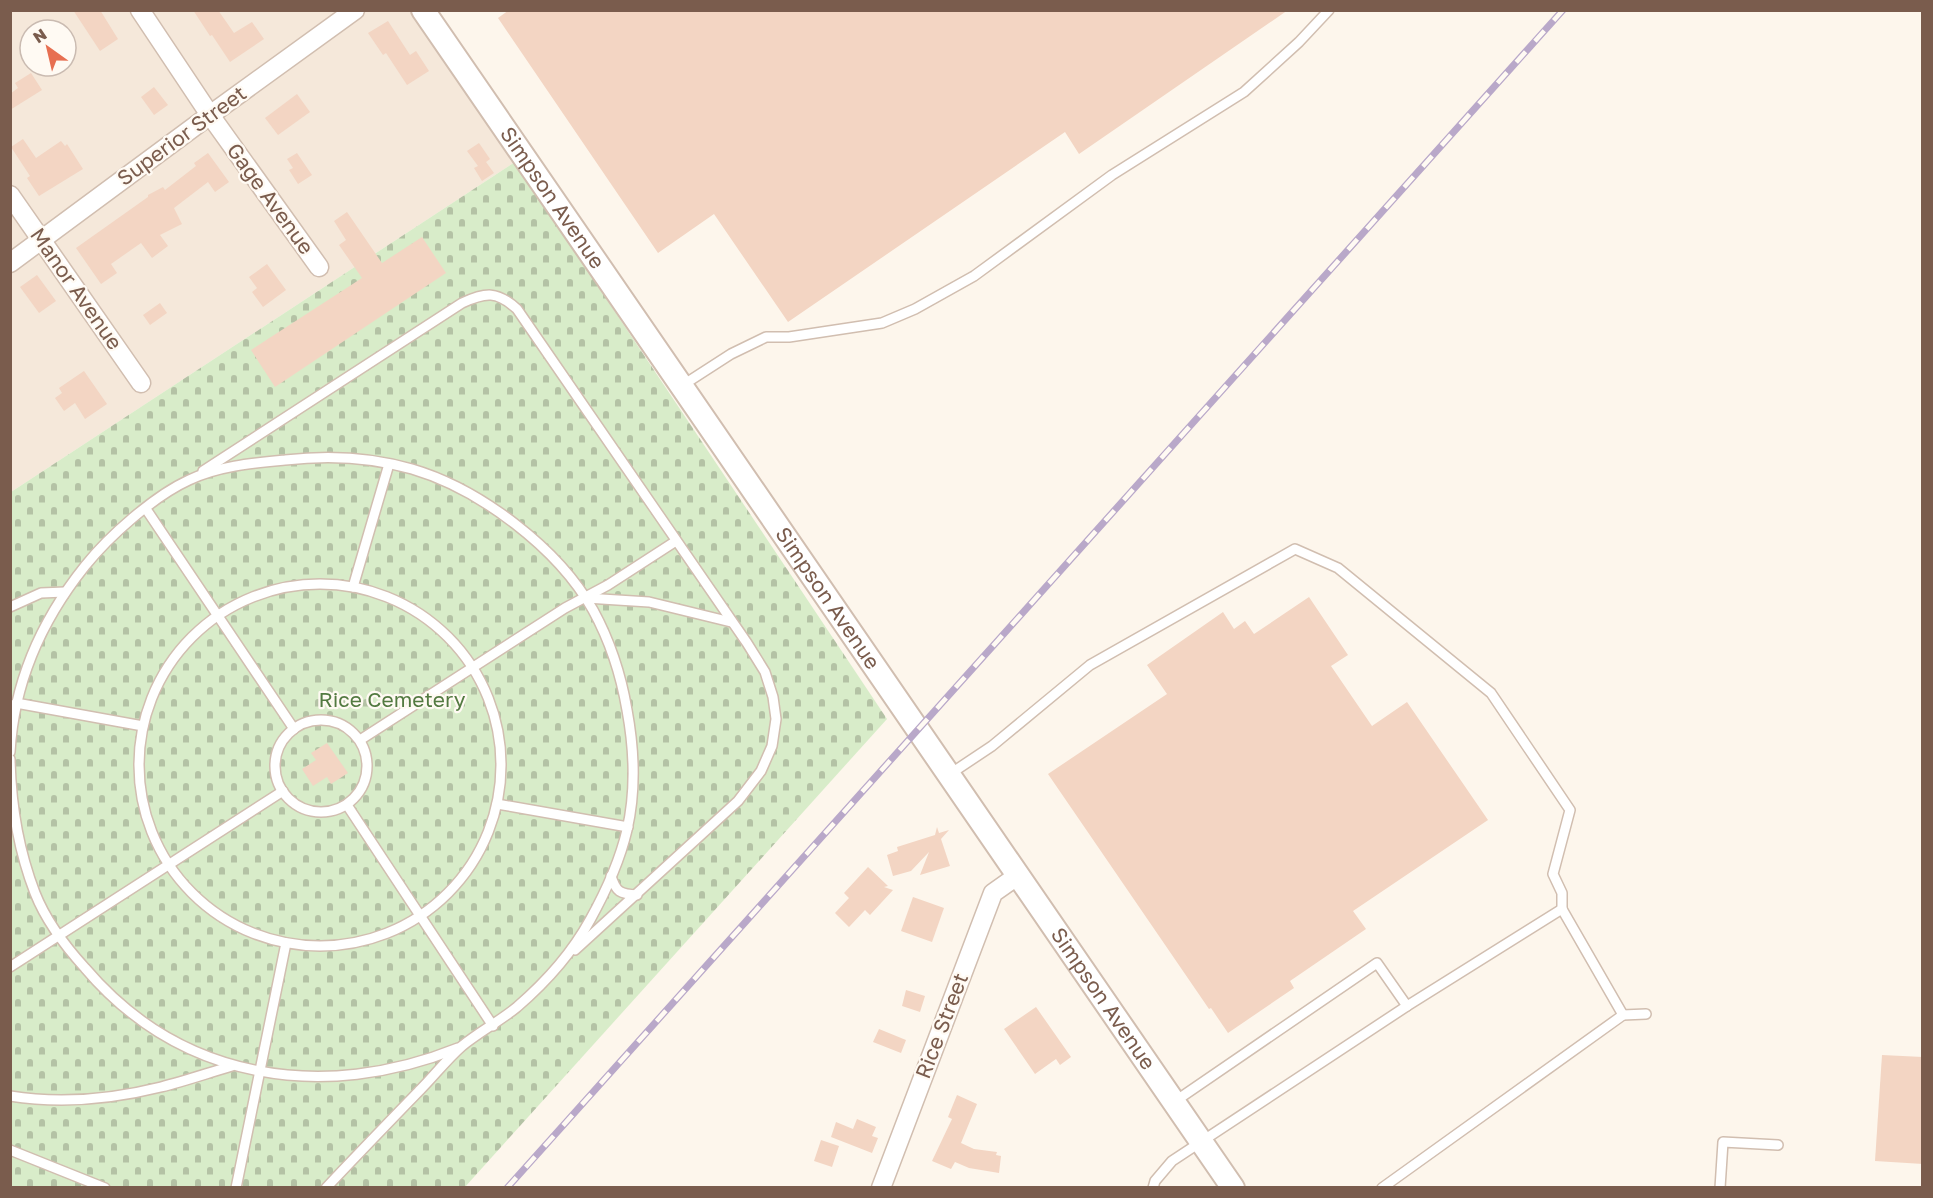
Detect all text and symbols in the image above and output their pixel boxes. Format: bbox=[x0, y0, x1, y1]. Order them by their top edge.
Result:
north arrow bbox=[18, 18, 78, 78]
text: N bbox=[29, 24, 50, 47]
street label: Superior Street bbox=[112, 80, 251, 191]
street label: Simpson Avenue bbox=[495, 121, 611, 273]
street label: Gage Avenue bbox=[222, 138, 320, 259]
street label: Manor Avenue bbox=[25, 222, 128, 354]
street label: Simpson Avenue bbox=[770, 522, 886, 674]
park label: Rice Cemetery bbox=[318, 686, 466, 712]
street label: Simpson Avenue bbox=[1046, 922, 1162, 1074]
street label: Rice Street bbox=[909, 969, 973, 1082]

